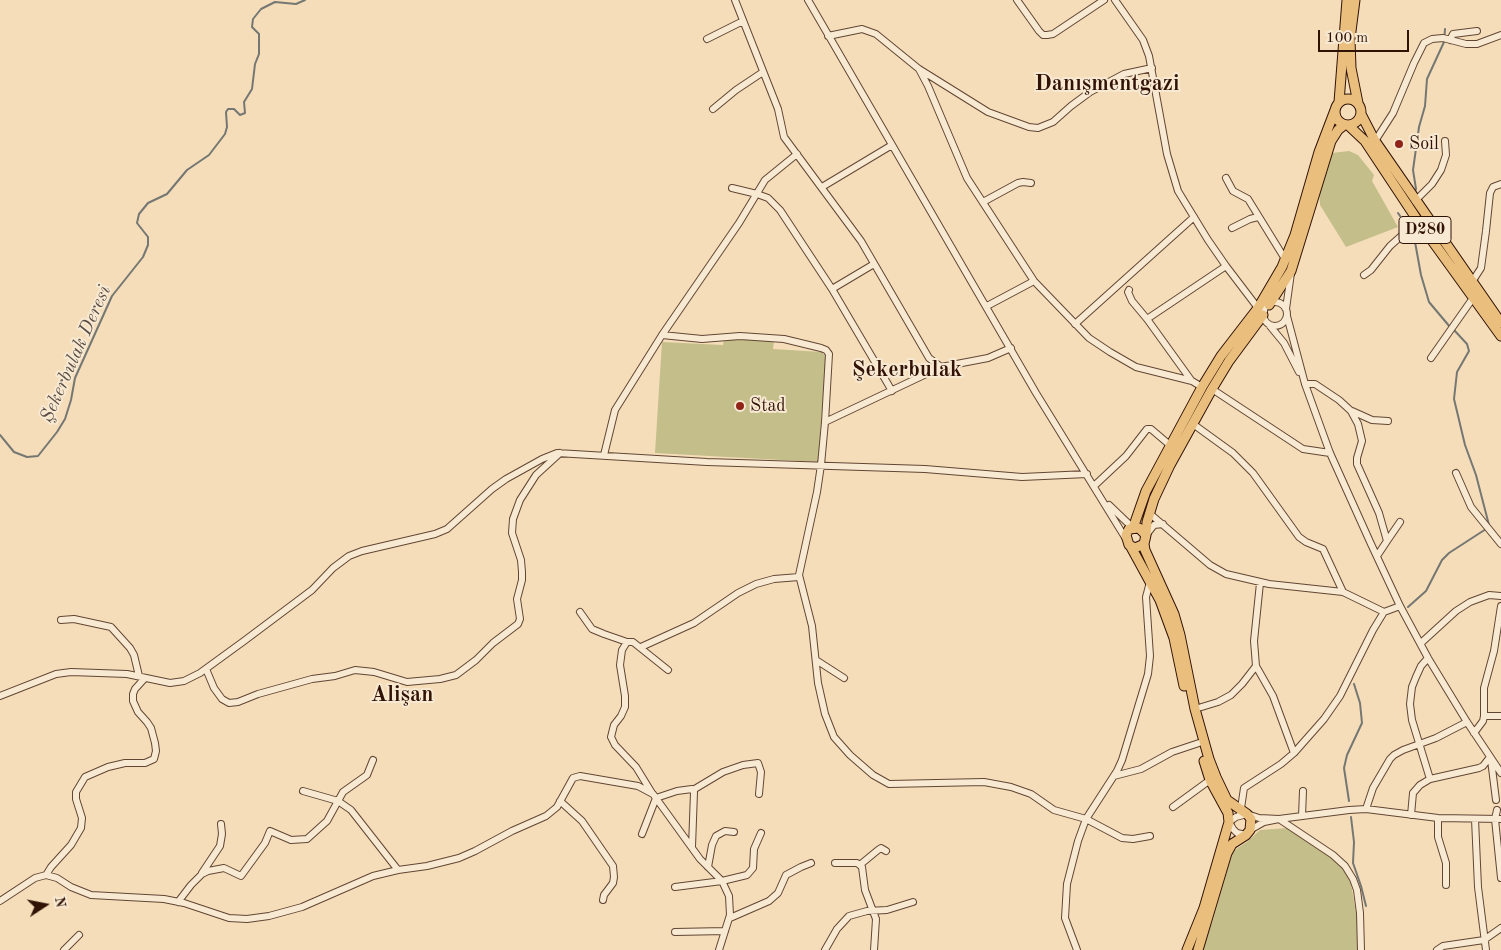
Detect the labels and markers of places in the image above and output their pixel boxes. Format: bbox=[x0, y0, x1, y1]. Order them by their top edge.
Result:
place label: Soil bbox=[1409, 133, 1439, 155]
marker: Soil bbox=[1393, 138, 1405, 150]
place label: Stad bbox=[750, 395, 786, 417]
marker: Stad bbox=[734, 400, 746, 412]

